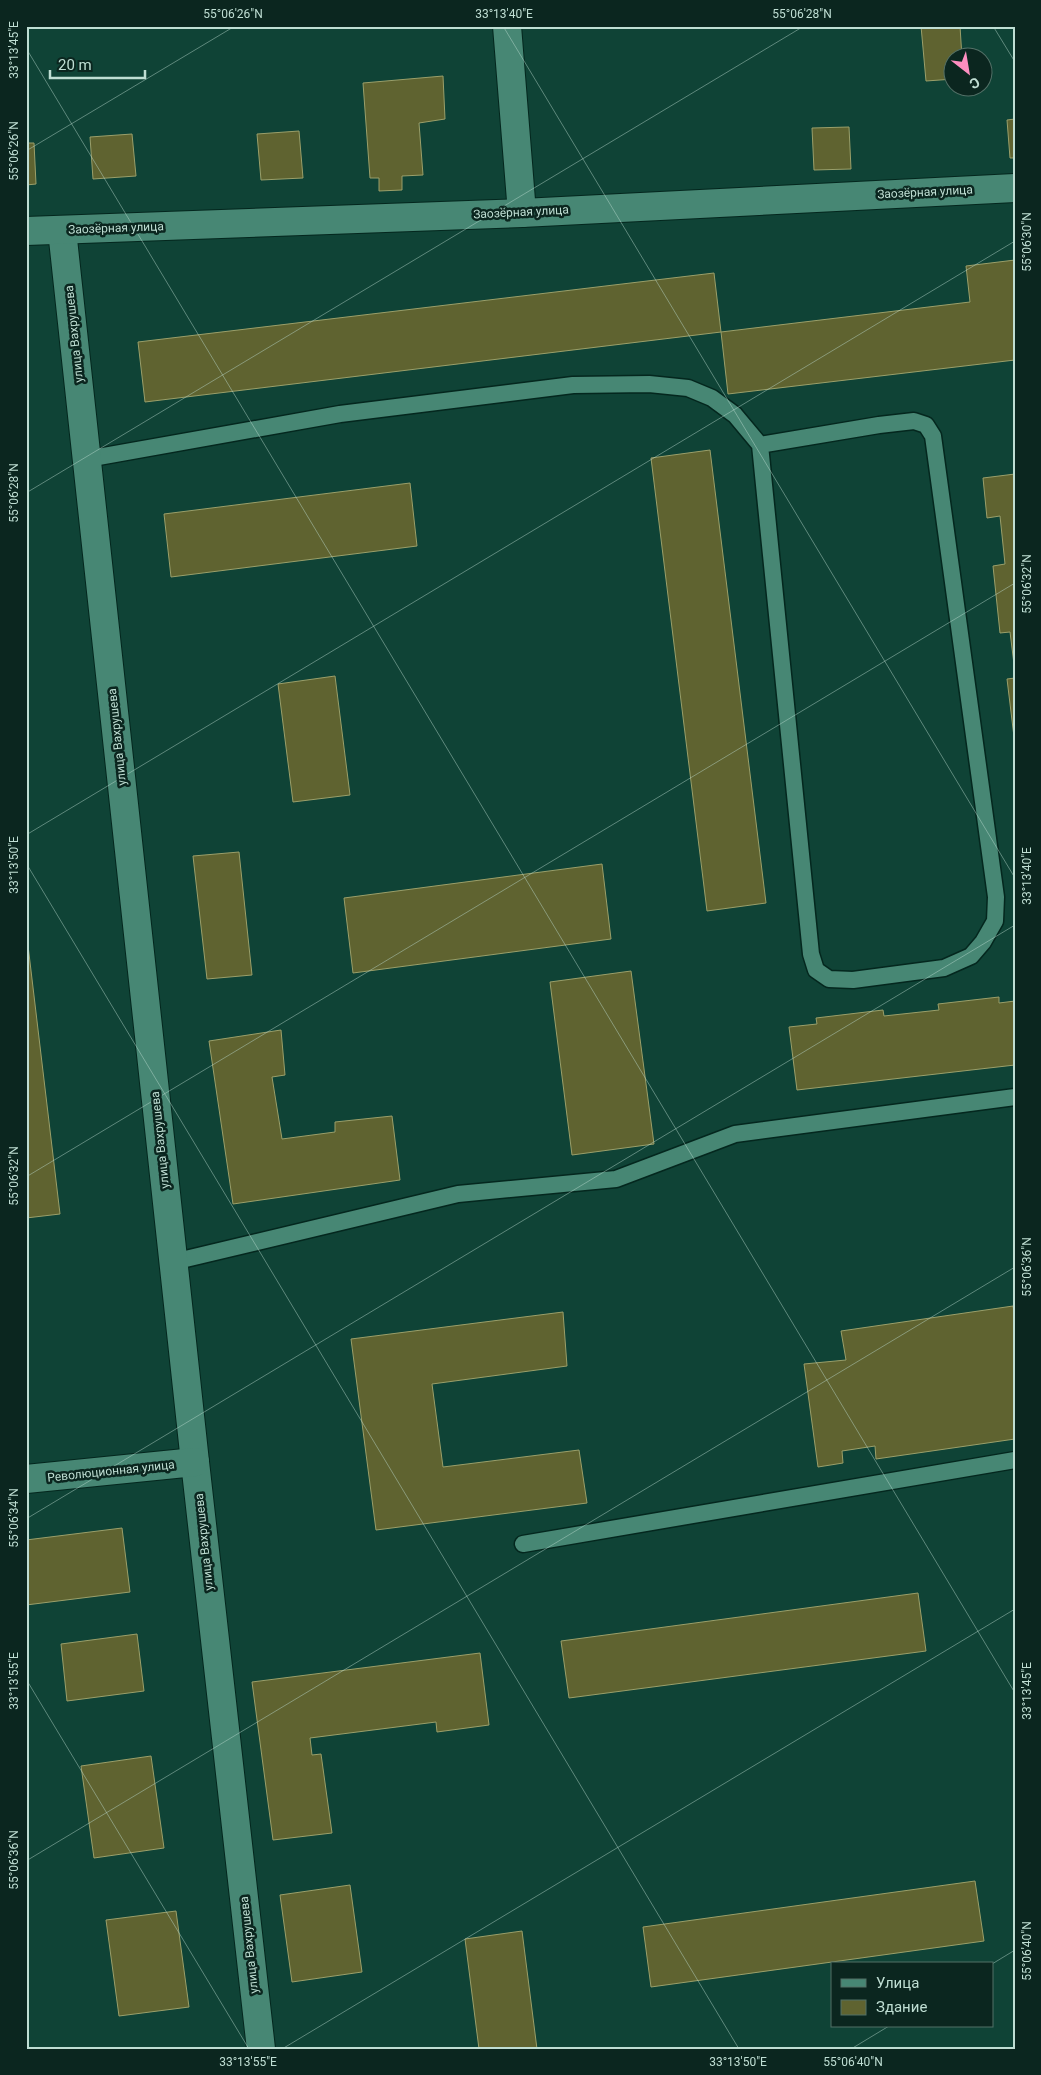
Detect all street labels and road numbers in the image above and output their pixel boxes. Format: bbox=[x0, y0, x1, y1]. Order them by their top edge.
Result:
street label: Заозёрная улица bbox=[877, 183, 973, 201]
street label: Заозёрная улица bbox=[473, 203, 569, 221]
street label: Заозёрная улица bbox=[68, 219, 164, 237]
street label: улица Вахрушева bbox=[62, 285, 86, 383]
street label: улица Вахрушева bbox=[105, 688, 129, 786]
street label: улица Вахрушева bbox=[148, 1091, 172, 1189]
street label: Революционная улица bbox=[47, 1457, 175, 1485]
street label: улица Вахрушева bbox=[192, 1493, 216, 1591]
street label: улица Вахрушева bbox=[237, 1896, 261, 1994]

